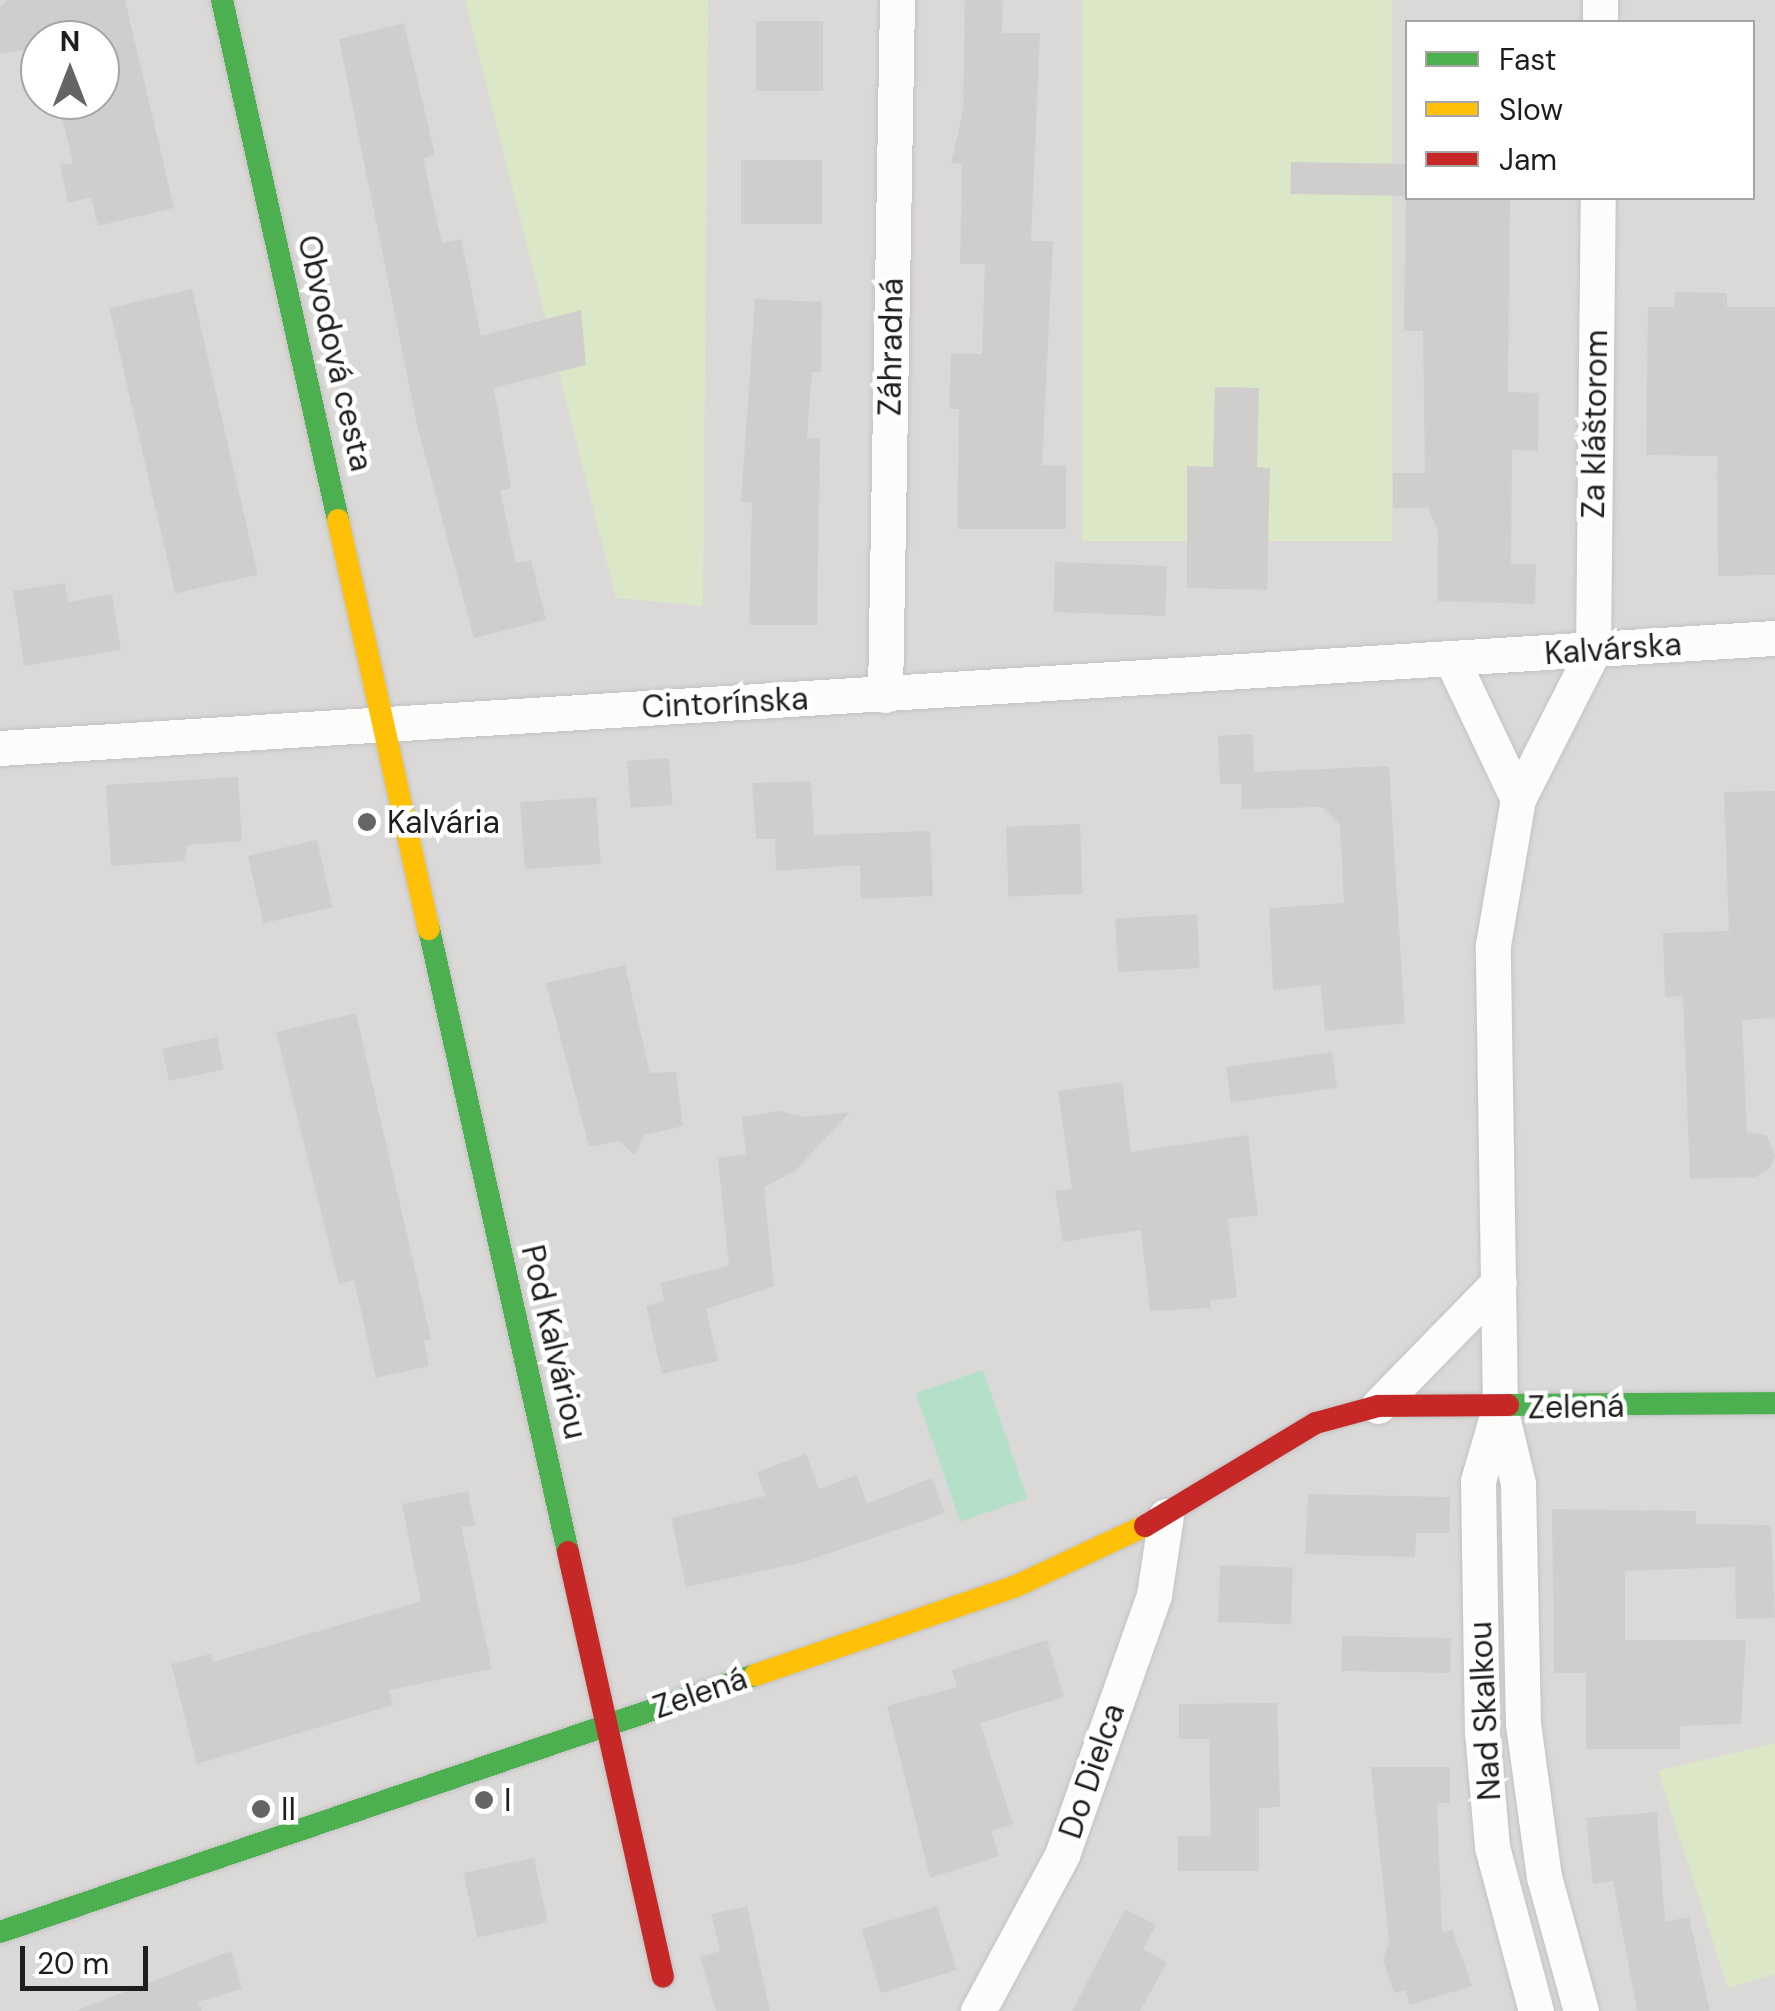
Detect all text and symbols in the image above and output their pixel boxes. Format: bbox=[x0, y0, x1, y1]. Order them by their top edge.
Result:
north arrow bbox=[20, 20, 120, 120]
legend bbox=[1405, 20, 1755, 200]
text: N bbox=[60, 23, 80, 60]
text: Fast bbox=[1499, 40, 1557, 79]
text: Slow bbox=[1499, 90, 1563, 129]
text: Jam bbox=[1499, 140, 1557, 179]
street label: Obvodová cesta bbox=[289, 231, 381, 475]
street label: Záhradná bbox=[871, 278, 911, 416]
street label: Za kláštorom bbox=[1574, 329, 1616, 519]
street label: Kalvárska bbox=[1543, 625, 1683, 673]
street label: Cintorínska bbox=[641, 679, 809, 727]
place label: Kalvária bbox=[387, 803, 500, 841]
marker: Kalvária bbox=[356, 811, 378, 833]
street label: Pod Kalváriou bbox=[513, 1241, 595, 1443]
street label: Zelená bbox=[1527, 1387, 1625, 1427]
street label: Nad Skalkou bbox=[1461, 1620, 1509, 1802]
street label: Zelená bbox=[648, 1659, 752, 1727]
street label: Do Dielca bbox=[1051, 1698, 1133, 1844]
place label: I bbox=[504, 1781, 511, 1819]
marker: I bbox=[473, 1789, 495, 1811]
place label: II bbox=[281, 1790, 296, 1828]
marker: II bbox=[250, 1798, 272, 1820]
scale bar bbox=[25, 1926, 152, 1988]
text: 20 m bbox=[37, 1944, 109, 1983]

